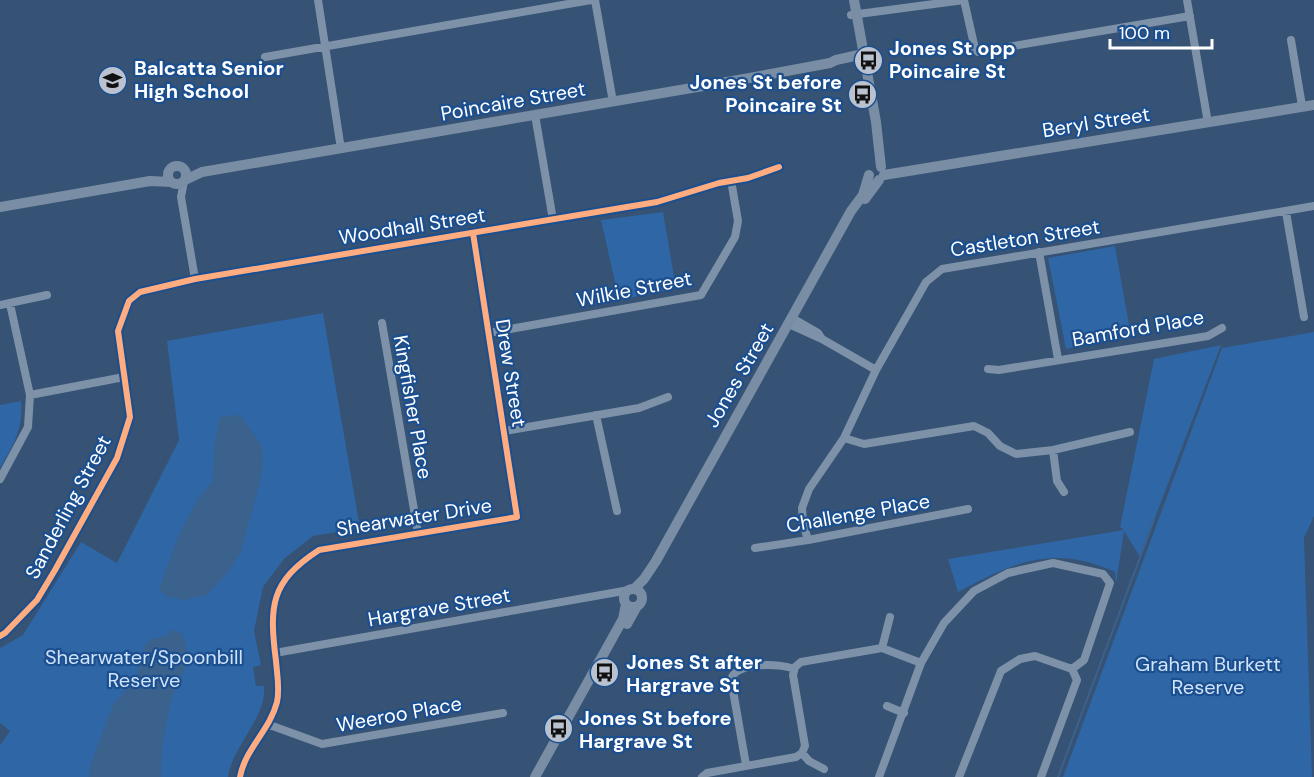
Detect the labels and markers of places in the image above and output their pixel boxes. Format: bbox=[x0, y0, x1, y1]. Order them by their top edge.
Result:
place label: Jones St opp Poincaire St bbox=[889, 35, 1016, 84]
bus stop icon: Jones St opp Poincaire St bbox=[852, 44, 884, 76]
place label: Balcatta Senior High School bbox=[134, 55, 284, 104]
school or university icon: Balcatta Senior High School bbox=[97, 64, 129, 96]
place label: Jones St before Poincaire St bbox=[689, 69, 842, 118]
bus stop icon: Jones St before Poincaire St bbox=[847, 78, 879, 110]
place label: Jones St after Hargrave St bbox=[626, 649, 762, 698]
bus stop icon: Jones St after Hargrave St bbox=[589, 657, 621, 689]
place label: Jones St before Hargrave St bbox=[579, 705, 732, 754]
bus stop icon: Jones St before Hargrave St bbox=[542, 713, 574, 745]

